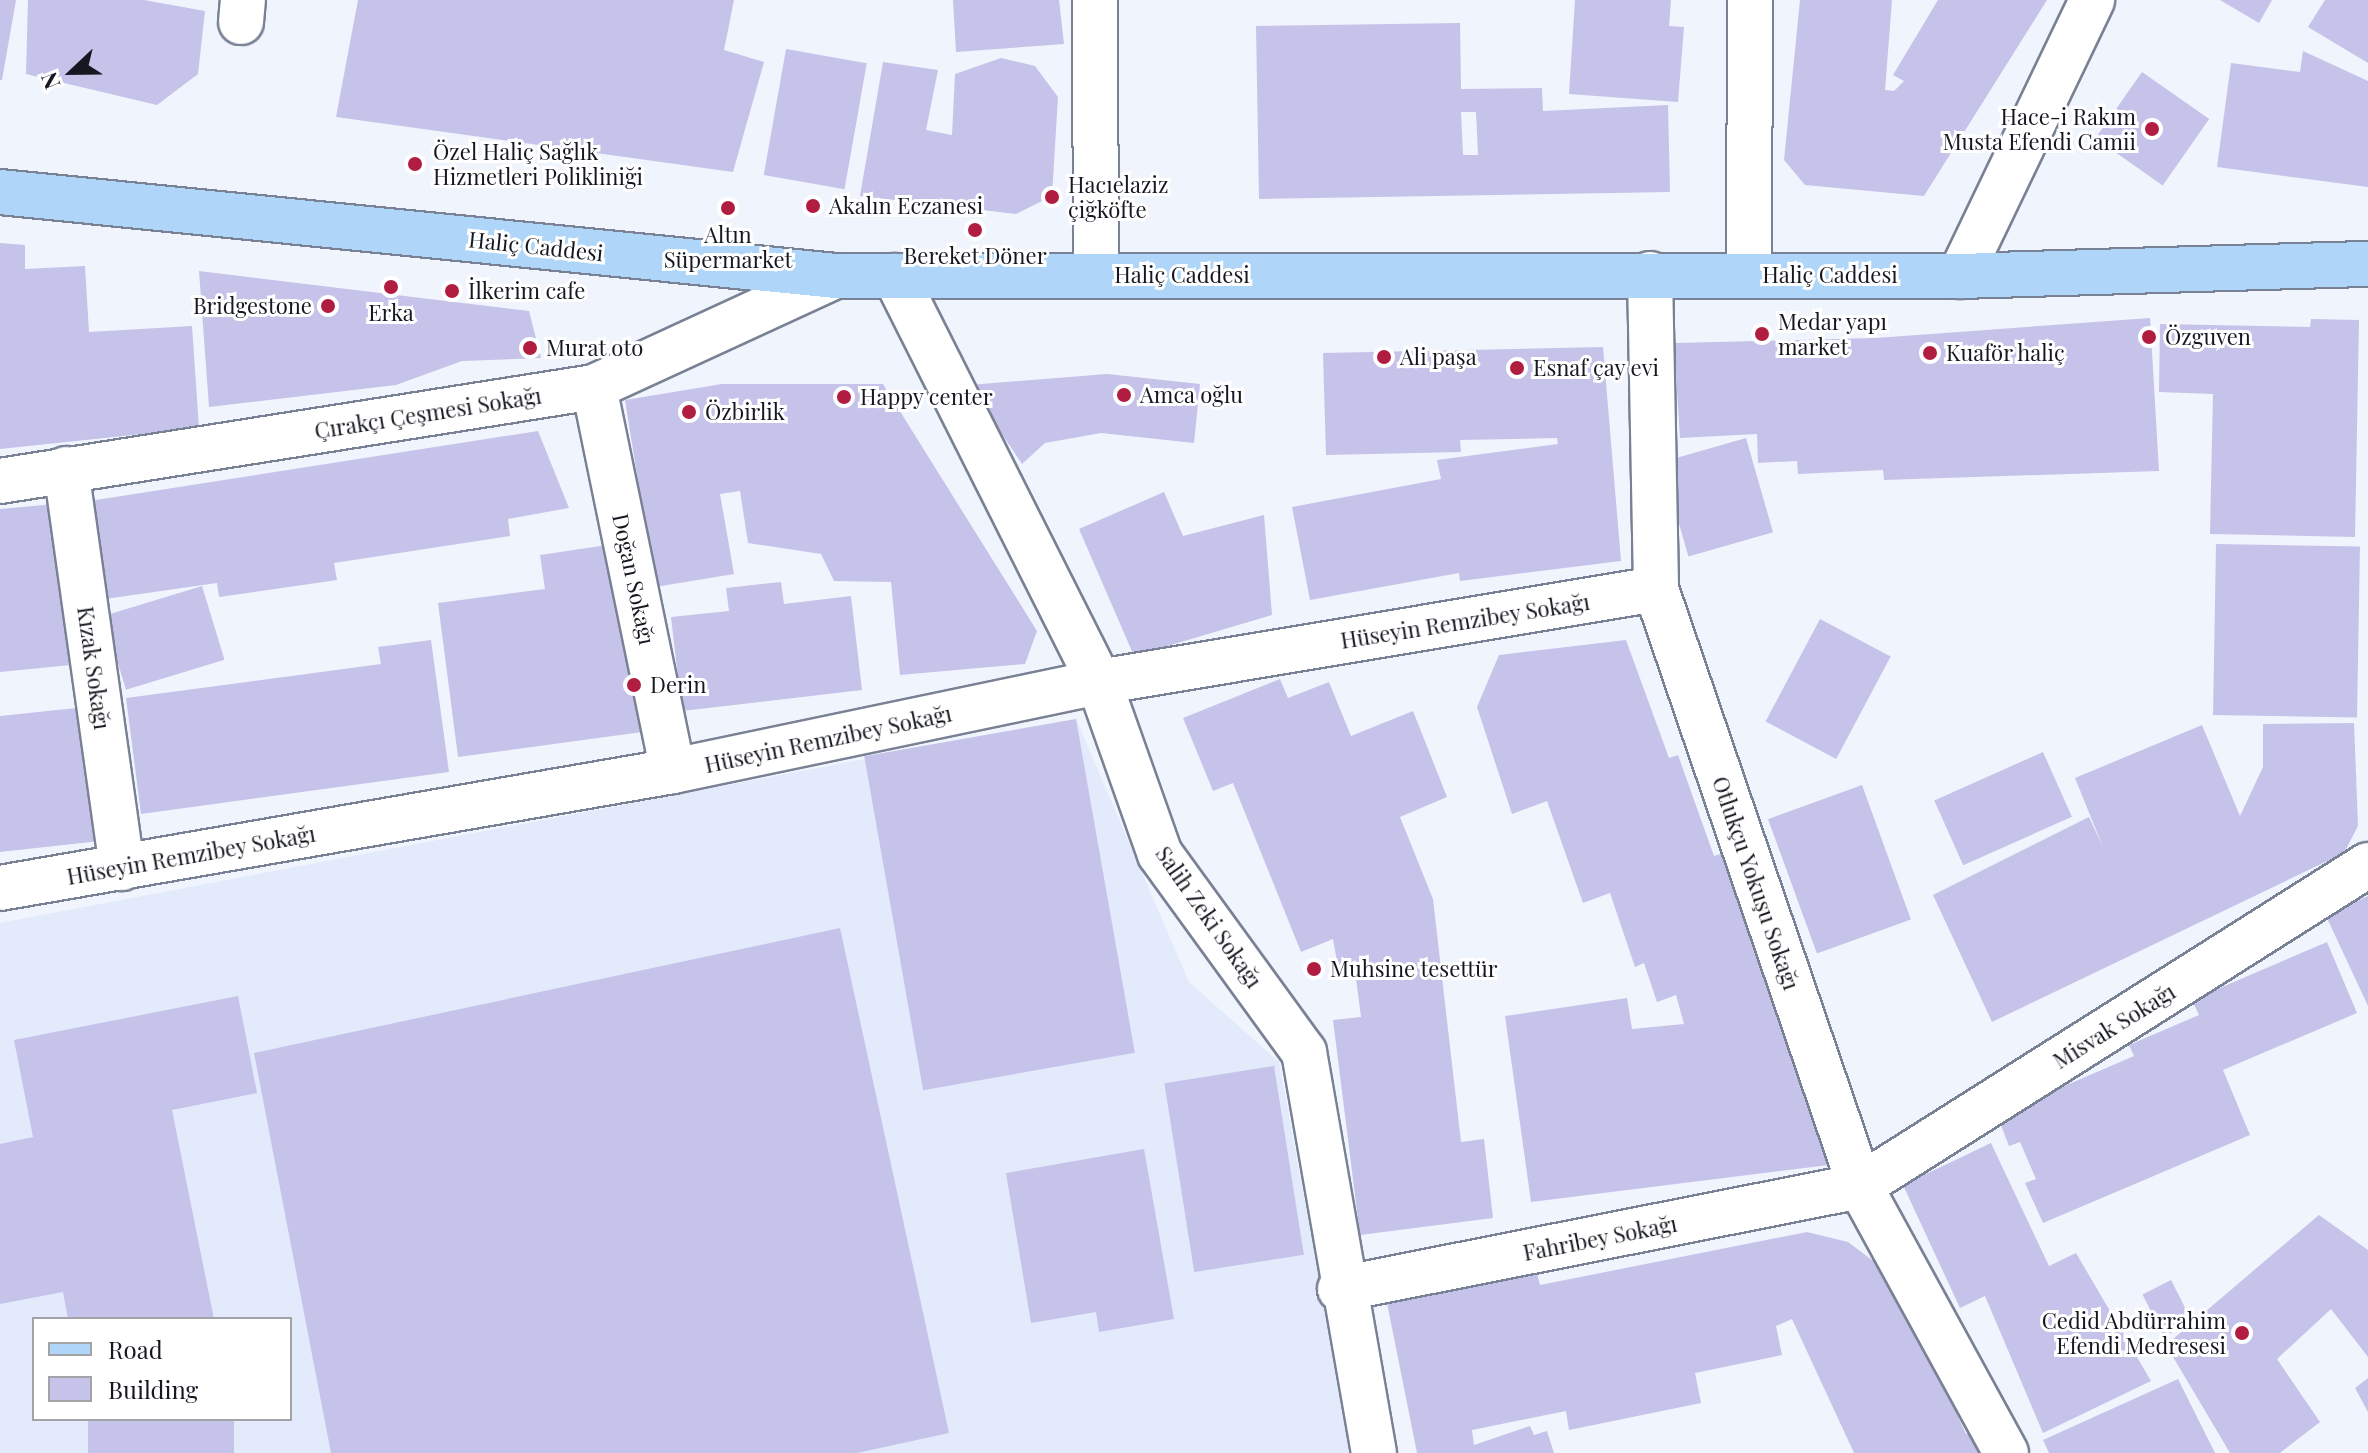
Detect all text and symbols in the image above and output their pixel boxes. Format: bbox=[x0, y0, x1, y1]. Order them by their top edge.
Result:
north arrow bbox=[32, 32, 112, 112]
text: N bbox=[33, 68, 67, 94]
place label: Hace-i Rakım Musta Efendi Camii bbox=[1942, 103, 2136, 154]
marker: Hace-i Rakım Musta Efendi Camii bbox=[2143, 120, 2161, 138]
place label: Özel Haliç Sağlık Hizmetleri Polikliniği bbox=[433, 138, 643, 190]
marker: Özel Haliç Sağlık Hizmetleri Polikliniği bbox=[404, 153, 426, 175]
place label: Hacıelaziz çiğköfte bbox=[1068, 171, 1168, 222]
marker: Hacıelaziz çiğköfte bbox=[1043, 188, 1061, 206]
place label: Akalın Eczanesi bbox=[829, 193, 983, 219]
marker: Akalın Eczanesi bbox=[804, 197, 822, 215]
marker: Altın Süpermarket bbox=[719, 199, 737, 217]
place label: Altın Süpermarket bbox=[664, 221, 792, 272]
marker: Bereket Döner bbox=[966, 221, 984, 239]
street label: Haliç Caddesi bbox=[467, 226, 605, 266]
place label: Bereket Döner bbox=[903, 243, 1047, 269]
street label: Haliç Caddesi bbox=[1114, 262, 1250, 288]
street label: Haliç Caddesi bbox=[1762, 262, 1898, 288]
marker: Erka bbox=[382, 278, 400, 296]
place label: İlkerim cafe bbox=[468, 278, 585, 304]
marker: İlkerim cafe bbox=[443, 282, 461, 300]
place label: Bridgestone bbox=[193, 293, 312, 319]
marker: Bridgestone bbox=[319, 297, 337, 315]
place label: Erka bbox=[368, 300, 414, 326]
place label: Medar yapı market bbox=[1778, 308, 1888, 360]
place label: Özguven bbox=[2165, 324, 2251, 350]
marker: Medar yapı market bbox=[1753, 325, 1771, 343]
marker: Özguven bbox=[2140, 328, 2158, 346]
place label: Murat oto bbox=[546, 335, 644, 361]
marker: Murat oto bbox=[521, 339, 539, 357]
place label: Kuaför haliç bbox=[1946, 340, 2066, 366]
place label: Ali paşa bbox=[1400, 344, 1477, 370]
marker: Kuaför haliç bbox=[1921, 344, 1939, 362]
marker: Ali paşa bbox=[1375, 348, 1393, 366]
place label: Esnaf çay evi bbox=[1533, 355, 1659, 381]
marker: Esnaf çay evi bbox=[1508, 359, 1526, 377]
street label: Çırakçı Çeşmesi Sokağı bbox=[313, 382, 543, 444]
place label: Amca oğlu bbox=[1140, 382, 1243, 408]
place label: Happy center bbox=[860, 384, 993, 410]
marker: Amca oğlu bbox=[1115, 386, 1133, 404]
marker: Happy center bbox=[835, 388, 853, 406]
place label: Özbirlik bbox=[705, 399, 785, 425]
marker: Özbirlik bbox=[680, 403, 698, 421]
street label: Doğan Sokağı bbox=[607, 511, 661, 647]
street label: Hüseyin Remzibey Sokağı bbox=[1338, 588, 1592, 654]
street label: Kızak Sokağı bbox=[72, 605, 116, 731]
place label: Derin bbox=[650, 672, 706, 698]
marker: Derin bbox=[625, 676, 643, 694]
street label: Hüseyin Remzibey Sokağı bbox=[702, 700, 954, 778]
street label: Otlukçu Yokuşu Sokağı bbox=[1707, 773, 1805, 993]
street label: Hüseyin Remzibey Sokağı bbox=[64, 820, 318, 890]
street label: Salih Zeki Sokağı bbox=[1150, 841, 1268, 993]
place label: Muhsine tesettür bbox=[1330, 956, 1498, 982]
marker: Muhsine tesettür bbox=[1305, 960, 1323, 978]
street label: Misvak Sokağı bbox=[2048, 978, 2180, 1074]
street label: Fahribey Sokağı bbox=[1521, 1210, 1679, 1266]
place label: Cedid Abdürrahim Efendi Medresesi bbox=[2041, 1307, 2226, 1358]
legend bbox=[32, 1317, 292, 1421]
marker: Cedid Abdürrahim Efendi Medresesi bbox=[2233, 1324, 2251, 1342]
text: Road bbox=[108, 1333, 163, 1365]
text: Building bbox=[108, 1373, 198, 1405]

